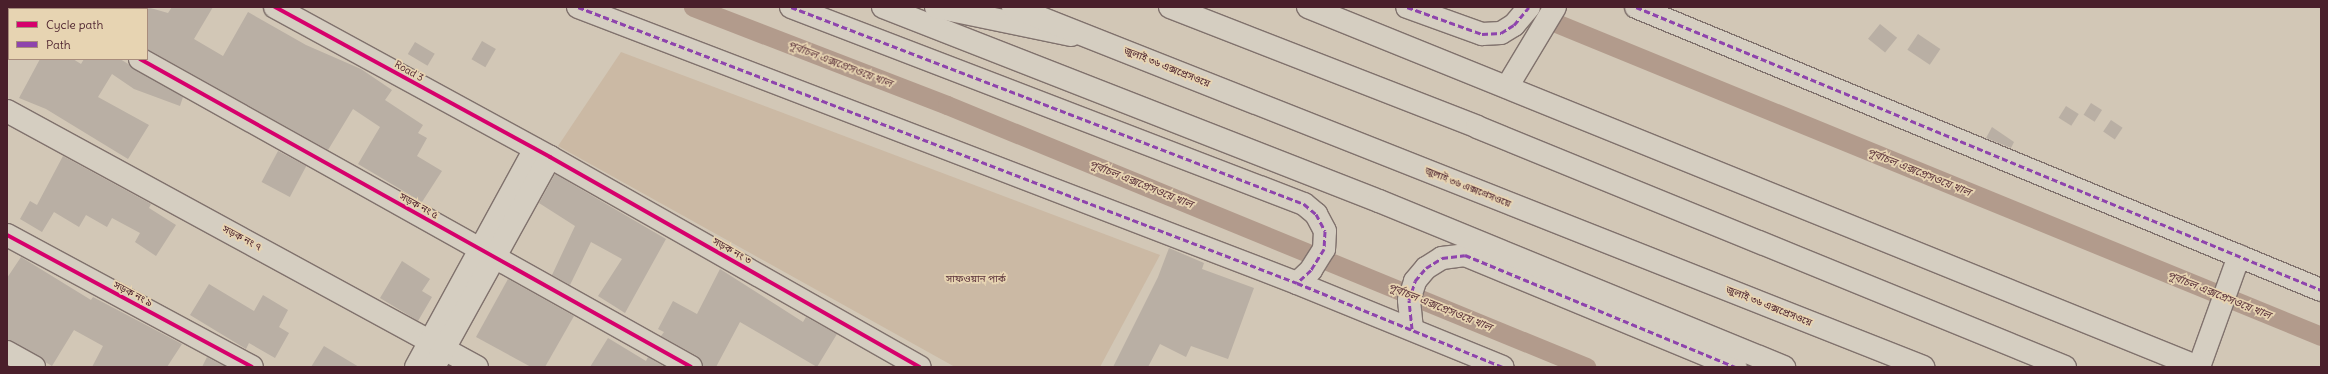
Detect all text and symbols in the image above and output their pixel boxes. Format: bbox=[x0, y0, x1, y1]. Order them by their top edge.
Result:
legend bbox=[8, 8, 148, 60]
text: Cycle path bbox=[46, 17, 103, 32]
text: Path bbox=[46, 37, 71, 52]
water label: পূর্বাচল এক্সপ্রেসওয়ে খাল bbox=[786, 38, 894, 90]
street label: জুলাই ৩৬ এক্সপ্রেসওয়ে bbox=[1122, 44, 1212, 90]
street label: Road 3 bbox=[392, 58, 426, 84]
water label: পূর্বাচল এক্সপ্রেসওয়ে খাল bbox=[1865, 145, 1973, 199]
water label: পূর্বাচল এক্সপ্রেসওয়ে খাল bbox=[1087, 157, 1195, 211]
street label: জুলাই ৩৬ এক্সপ্রেসওয়ে bbox=[1423, 164, 1513, 210]
street label: সড়ক নং ৫ bbox=[398, 190, 440, 222]
street label: সড়ক নং ৭ bbox=[220, 223, 264, 253]
street label: সড়ক নং ৩ bbox=[711, 235, 753, 267]
water label: পূর্বাচল এক্সপ্রেসওয়ে খাল bbox=[2165, 268, 2273, 322]
park label: সাফওয়ান পার্ক bbox=[946, 273, 1006, 285]
street label: সড়ক নং ৯ bbox=[111, 279, 155, 309]
water label: পূর্বাচল এক্সপ্রেসওয়ে খাল bbox=[1386, 280, 1494, 334]
street label: জুলাই ৩৬ এক্সপ্রেসওয়ে bbox=[1724, 283, 1814, 329]

